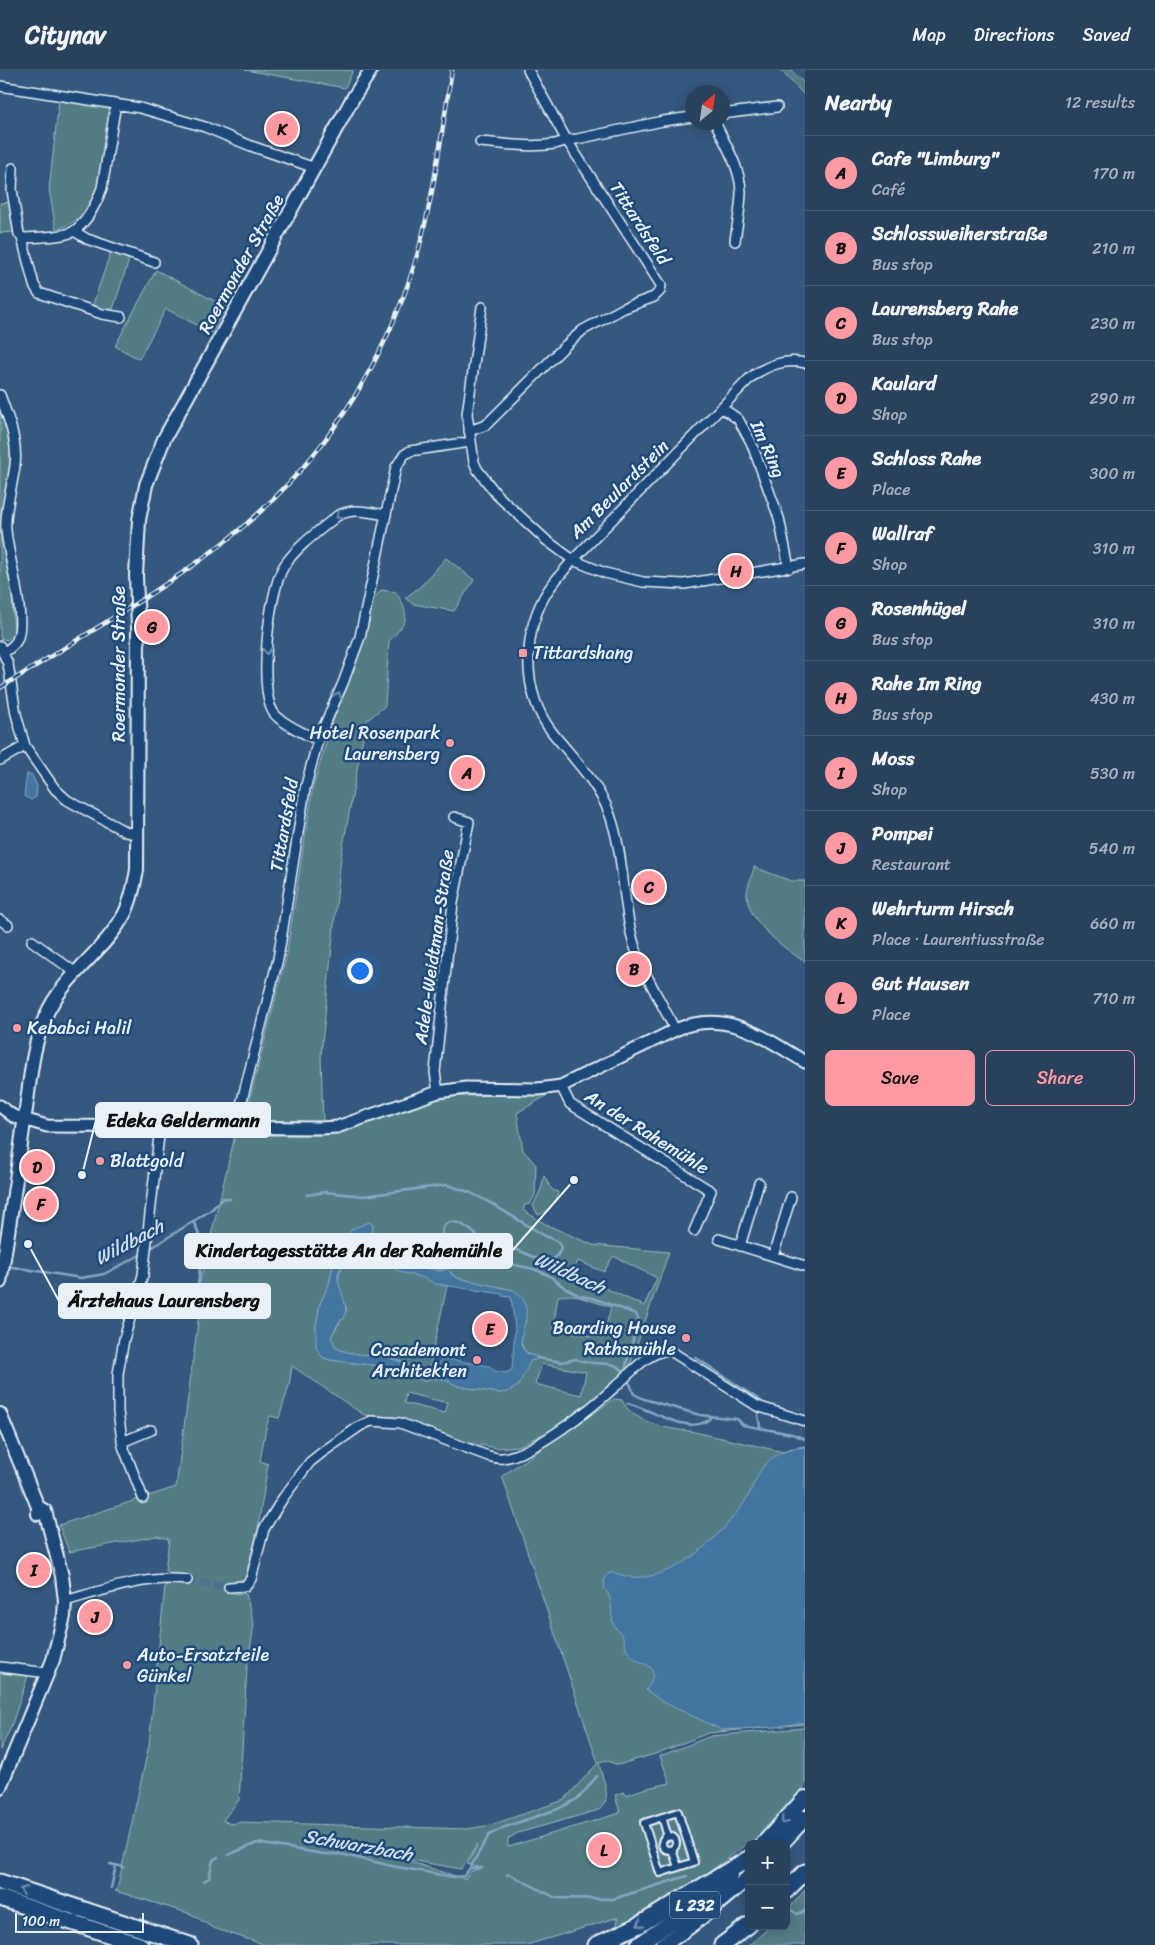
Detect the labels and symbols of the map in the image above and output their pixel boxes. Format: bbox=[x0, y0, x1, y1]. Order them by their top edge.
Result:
north arrow bbox=[685, 85, 730, 130]
pin: K bbox=[266, 110, 298, 148]
street label: Tittardsfeld bbox=[601, 175, 680, 273]
street label: Roermonder Straße bbox=[189, 188, 293, 340]
street label: Im Ring bbox=[741, 414, 795, 483]
street label: Am Beulardstein bbox=[561, 431, 677, 547]
one-way arrow bbox=[335, 509, 344, 519]
pin: H bbox=[720, 552, 752, 590]
street label: Roermonder Straße bbox=[103, 586, 135, 742]
pin: G bbox=[136, 608, 168, 646]
place label: Tittardshang bbox=[533, 637, 633, 669]
one-way arrow bbox=[262, 647, 272, 655]
marker: Tittardshang bbox=[517, 647, 529, 659]
one-way arrow bbox=[332, 691, 343, 700]
place label: Hotel Rosenpark Laurensberg bbox=[310, 717, 440, 770]
marker: Hotel Rosenpark Laurensberg bbox=[444, 737, 456, 749]
pin: A bbox=[451, 754, 483, 792]
street label: Tittardsfeld bbox=[260, 774, 308, 874]
street label: Adele-Weidtman-Straße bbox=[404, 848, 464, 1047]
pin: C bbox=[633, 868, 665, 906]
pin: B bbox=[618, 950, 650, 988]
your location bbox=[347, 958, 373, 984]
place label: Kebabci Halil bbox=[27, 1012, 132, 1044]
marker: Kebabci Halil bbox=[11, 1022, 23, 1034]
street label: An der Rahemühle bbox=[577, 1080, 716, 1183]
callout: Edeka Geldermann bbox=[96, 1103, 270, 1137]
text: Edeka Geldermann bbox=[106, 1104, 260, 1137]
place label: Blattgold bbox=[110, 1145, 185, 1177]
pin: D bbox=[21, 1148, 53, 1186]
marker: Blattgold bbox=[94, 1155, 106, 1167]
pin: F bbox=[25, 1185, 57, 1223]
water label: Wildbach bbox=[88, 1209, 171, 1274]
callout: Kindertagesstätte An der Rahemühle bbox=[185, 1234, 512, 1268]
text: Kindertagesstätte An der Rahemühle bbox=[195, 1234, 503, 1267]
water label: Wildbach bbox=[529, 1243, 613, 1304]
callout: Ärztehaus Laurensberg bbox=[59, 1284, 270, 1318]
text: Ärztehaus Laurensberg bbox=[67, 1284, 260, 1317]
pin: E bbox=[474, 1310, 506, 1348]
place label: Boarding House Rathsmühle bbox=[553, 1312, 676, 1365]
marker: Boarding House Rathsmühle bbox=[680, 1332, 692, 1344]
place label: Casademont Architekten bbox=[371, 1334, 467, 1387]
marker: Casademont Architekten bbox=[471, 1354, 483, 1366]
pin: I bbox=[18, 1551, 50, 1589]
pin: J bbox=[79, 1598, 111, 1636]
place label: Auto-Ersatzteile Günkel bbox=[136, 1639, 270, 1692]
marker: Auto-Ersatzteile Günkel bbox=[121, 1659, 133, 1671]
one-way arrow bbox=[781, 1816, 790, 1825]
water label: Schwarzbach bbox=[301, 1819, 417, 1871]
pin: L bbox=[588, 1831, 620, 1869]
one-way arrow bbox=[19, 1886, 28, 1896]
road number: L 232 bbox=[670, 1892, 720, 1918]
scale bar bbox=[15, 1910, 144, 1933]
one-way arrow bbox=[637, 1918, 646, 1928]

